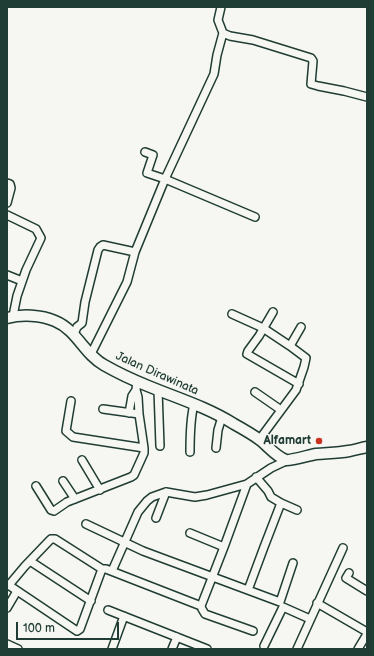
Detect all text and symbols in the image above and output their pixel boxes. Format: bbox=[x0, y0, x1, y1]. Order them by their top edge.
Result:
street label: Jalan Dirawinata bbox=[113, 349, 201, 399]
place label: Alfamart bbox=[264, 434, 311, 448]
marker: Alfamart bbox=[314, 436, 324, 446]
scale bar bbox=[18, 614, 121, 640]
text: 100 m bbox=[23, 621, 55, 636]

